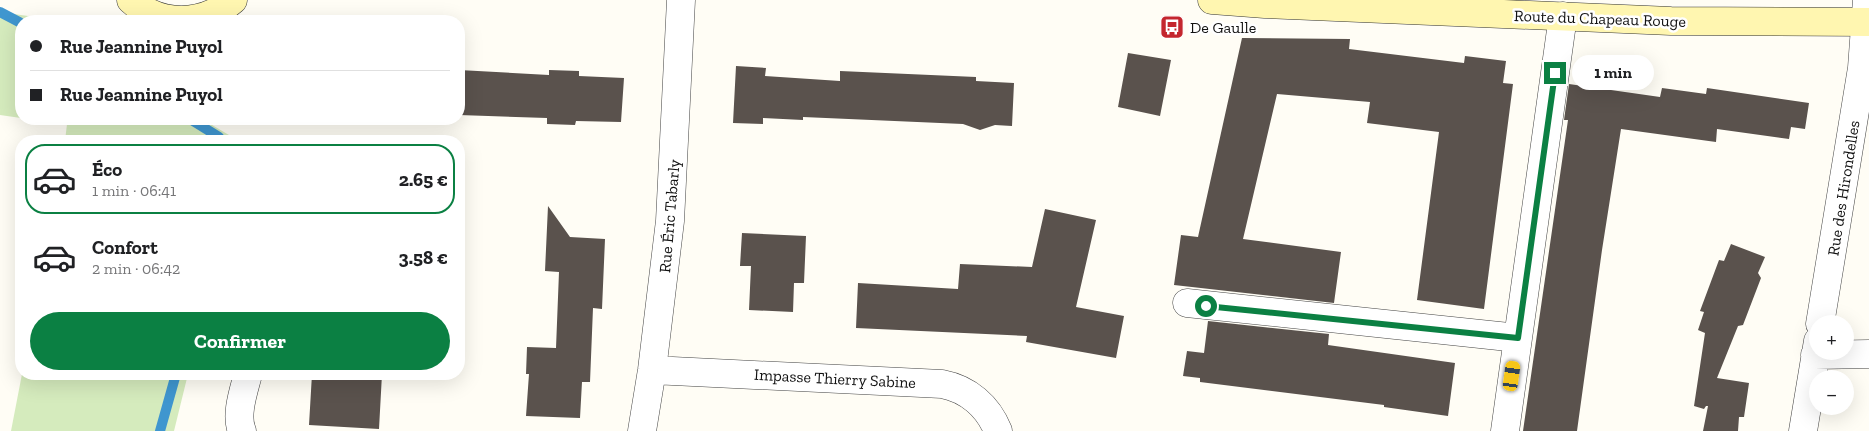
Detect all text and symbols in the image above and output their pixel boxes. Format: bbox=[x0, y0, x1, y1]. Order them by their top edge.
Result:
street label: Route du Chapeau Rouge bbox=[1514, 6, 1686, 31]
bus stop icon: De Gaulle bbox=[1159, 14, 1185, 40]
place label: De Gaulle bbox=[1190, 18, 1256, 37]
text: Rue Jeannine Puyol bbox=[60, 35, 223, 58]
callout: 1 min bbox=[1572, 56, 1655, 90]
route end bbox=[1544, 62, 1566, 84]
text: 1 min bbox=[1594, 63, 1632, 82]
text: Rue Jeannine Puyol bbox=[60, 83, 223, 106]
street label: Rue des Hirondelles bbox=[1823, 119, 1864, 257]
icon: car bbox=[32, 157, 77, 202]
text: Éco bbox=[92, 158, 122, 181]
street label: Rue Éric Tabarly bbox=[655, 158, 684, 273]
text: 2.65 € bbox=[399, 168, 448, 191]
text: 1 min · 06:41 bbox=[92, 181, 176, 200]
icon: car bbox=[32, 235, 77, 280]
text: Confort bbox=[92, 236, 158, 259]
text: 3.58 € bbox=[399, 246, 448, 269]
text: 2 min · 06:42 bbox=[92, 259, 180, 278]
route start bbox=[1195, 295, 1217, 317]
button: Confirmer bbox=[30, 312, 450, 370]
map controls bbox=[1809, 315, 1854, 415]
button: + bbox=[1809, 315, 1854, 360]
car bbox=[1502, 360, 1521, 392]
street label: Impasse Thierry Sabine bbox=[754, 365, 916, 392]
button: − bbox=[1809, 370, 1854, 415]

